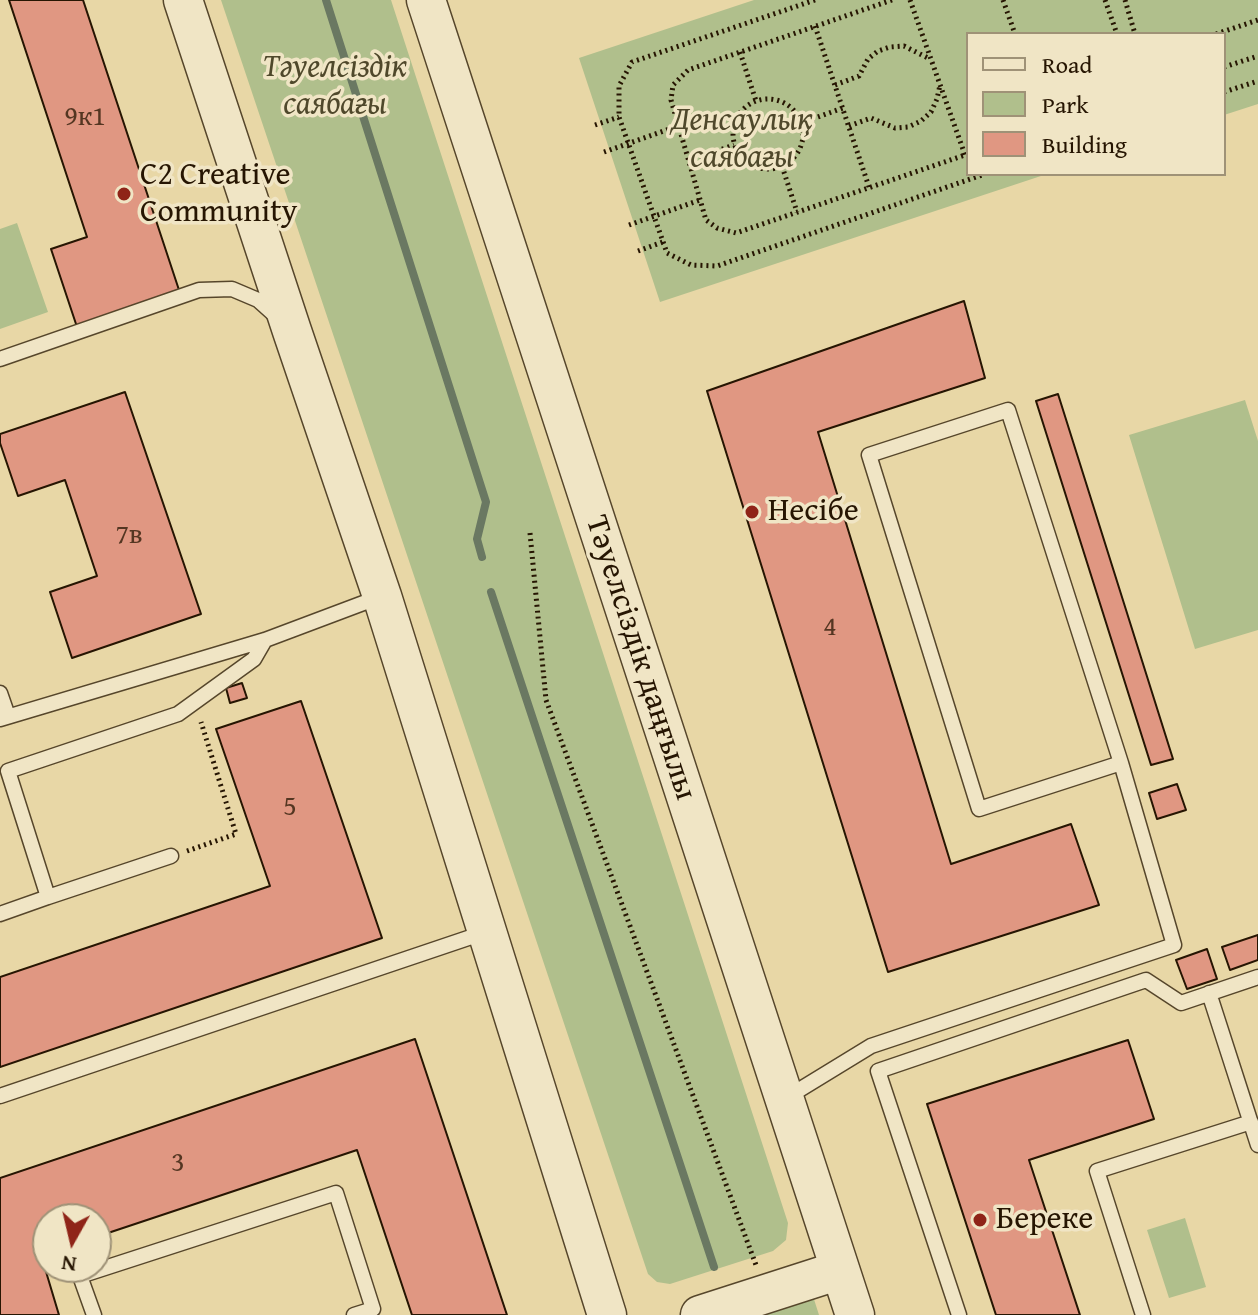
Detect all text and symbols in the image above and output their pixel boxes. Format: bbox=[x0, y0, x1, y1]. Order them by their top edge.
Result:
legend bbox=[966, 32, 1226, 176]
text: Road bbox=[1042, 47, 1092, 82]
park label: Тәуелсіздік саябағы bbox=[263, 49, 407, 124]
text: Park bbox=[1042, 87, 1088, 122]
house number: 9к1 bbox=[64, 101, 106, 135]
park label: Денсаулық саябағы bbox=[671, 102, 813, 177]
text: Building bbox=[1042, 127, 1127, 162]
place label: C2 Creative Community bbox=[140, 157, 298, 232]
marker: C2 Creative Community bbox=[115, 185, 133, 203]
place label: Несiбе bbox=[768, 493, 859, 531]
marker: Несiбе bbox=[743, 503, 761, 521]
street label: Тәуелсіздік даңғылы bbox=[576, 511, 704, 805]
house number: 7в bbox=[115, 519, 143, 553]
house number: 4 bbox=[823, 611, 837, 645]
house number: 5 bbox=[283, 791, 297, 825]
house number: 3 bbox=[171, 1147, 185, 1181]
place label: Береке bbox=[996, 1201, 1093, 1239]
north arrow bbox=[32, 1203, 112, 1283]
marker: Береке bbox=[971, 1211, 989, 1229]
text: N bbox=[59, 1248, 78, 1282]

